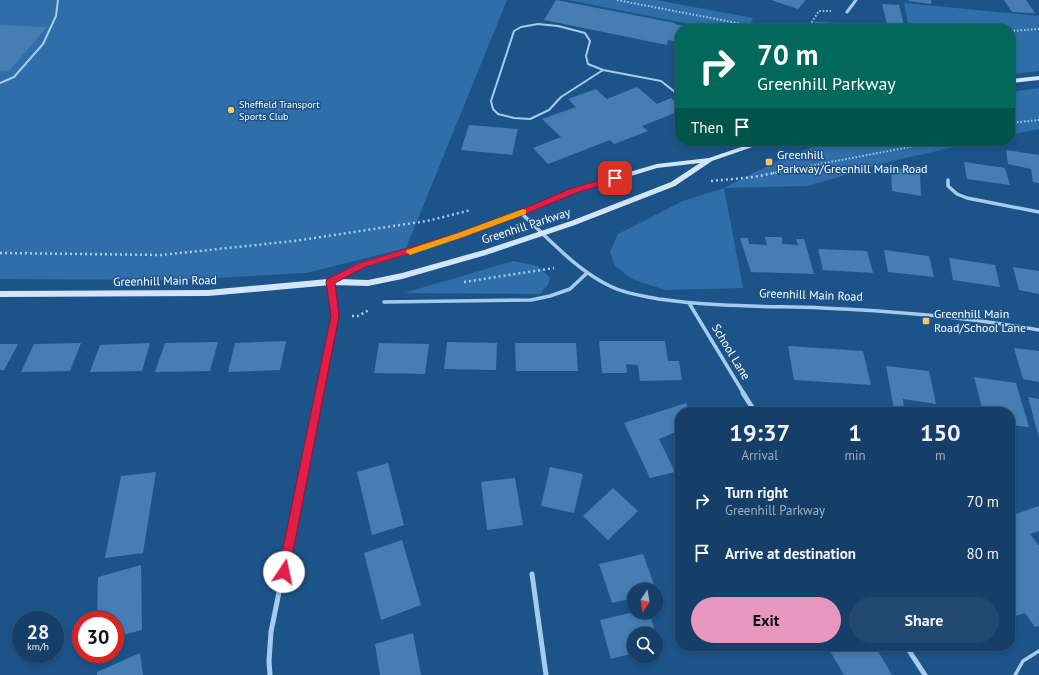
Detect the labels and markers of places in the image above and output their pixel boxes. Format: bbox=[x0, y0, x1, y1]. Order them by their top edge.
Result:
place label: Sheffield Transport Sports Club bbox=[239, 98, 320, 123]
marker: Sheffield Transport Sports Club bbox=[226, 105, 236, 115]
place label: Greenhill Parkway/Greenhill Main Road bbox=[777, 147, 928, 176]
marker: Greenhill Parkway/Greenhill Main Road bbox=[764, 157, 774, 167]
pin bbox=[598, 161, 632, 195]
place label: Greenhill Main Road/School Lane bbox=[934, 306, 1026, 335]
marker: Greenhill Main Road/School Lane bbox=[921, 316, 931, 326]

